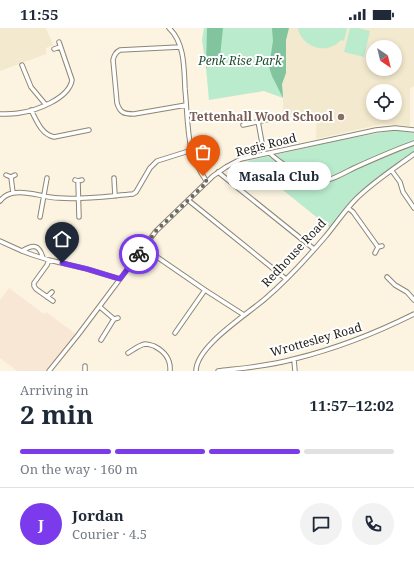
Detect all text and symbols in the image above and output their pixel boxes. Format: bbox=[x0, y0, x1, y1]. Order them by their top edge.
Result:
text: 11:55 bbox=[20, 4, 58, 24]
north arrow bbox=[366, 40, 402, 76]
map controls bbox=[366, 40, 402, 120]
park label: Penk Rise Park bbox=[197, 52, 283, 69]
button: locate bbox=[366, 84, 402, 120]
place label: Tettenhall Wood School bbox=[189, 108, 334, 125]
marker: Tettenhall Wood School bbox=[336, 112, 346, 122]
street label: Regis Road bbox=[234, 129, 299, 160]
pin bbox=[186, 135, 220, 176]
icon: bag bbox=[192, 141, 214, 163]
callout: Masala Club bbox=[227, 162, 331, 190]
text: Masala Club bbox=[239, 167, 319, 185]
street label: Redhouse Road bbox=[258, 214, 330, 291]
pin bbox=[45, 222, 79, 263]
icon: home bbox=[51, 228, 73, 250]
courier bbox=[119, 234, 159, 274]
icon: bike bbox=[128, 243, 150, 265]
street label: Wrottesley Road bbox=[268, 318, 364, 361]
text: Arriving in bbox=[20, 381, 89, 399]
text: 11:57–12:02 bbox=[310, 395, 394, 415]
text: 2 min bbox=[20, 396, 94, 432]
text: On the way · 160 m bbox=[20, 460, 138, 478]
button: chat bbox=[300, 503, 342, 545]
button: phone bbox=[352, 503, 394, 545]
text: Jordan bbox=[72, 505, 124, 525]
text: J bbox=[38, 514, 44, 534]
text: Courier · 4.5 bbox=[72, 525, 147, 543]

